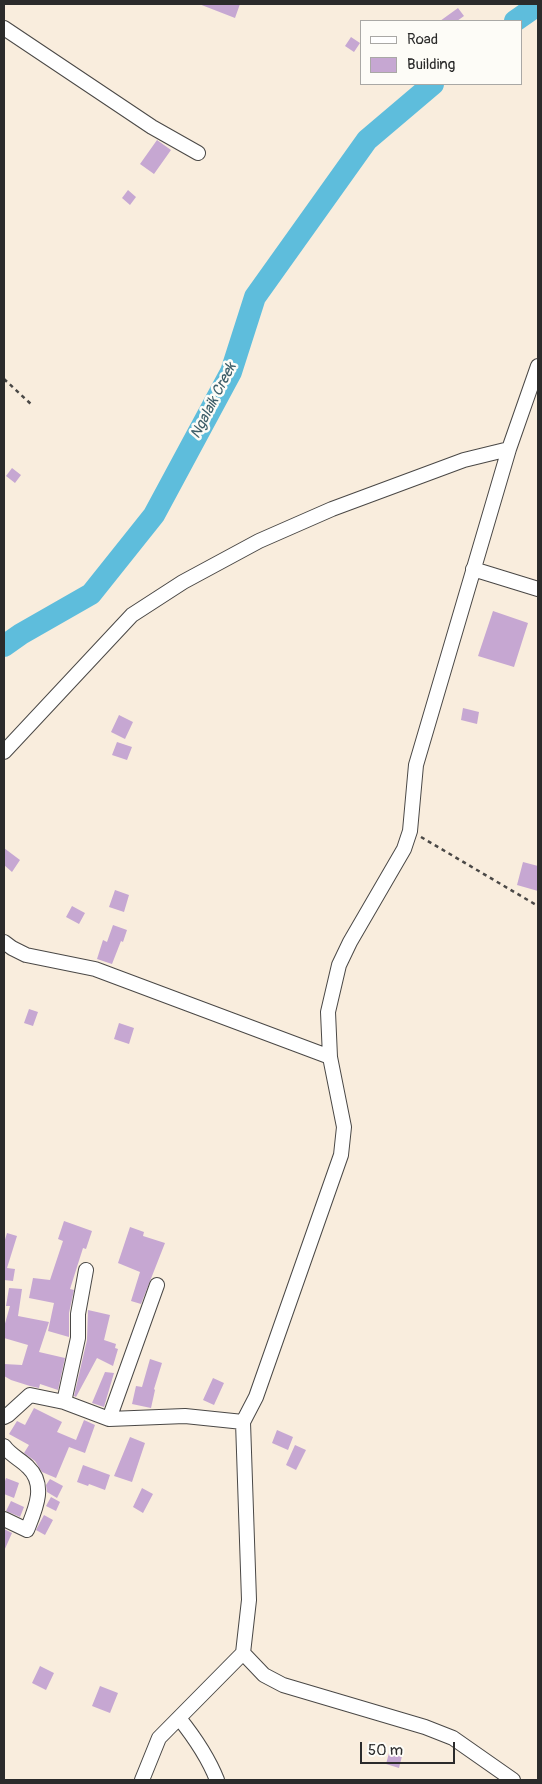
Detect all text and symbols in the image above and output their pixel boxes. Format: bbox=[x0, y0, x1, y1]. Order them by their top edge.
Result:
legend bbox=[360, 20, 522, 85]
text: Road bbox=[407, 30, 438, 49]
text: Building bbox=[407, 55, 455, 74]
water label: Ngalaik Creek bbox=[187, 360, 241, 442]
scale bar bbox=[362, 1732, 457, 1764]
text: 50 m bbox=[368, 1741, 403, 1760]

